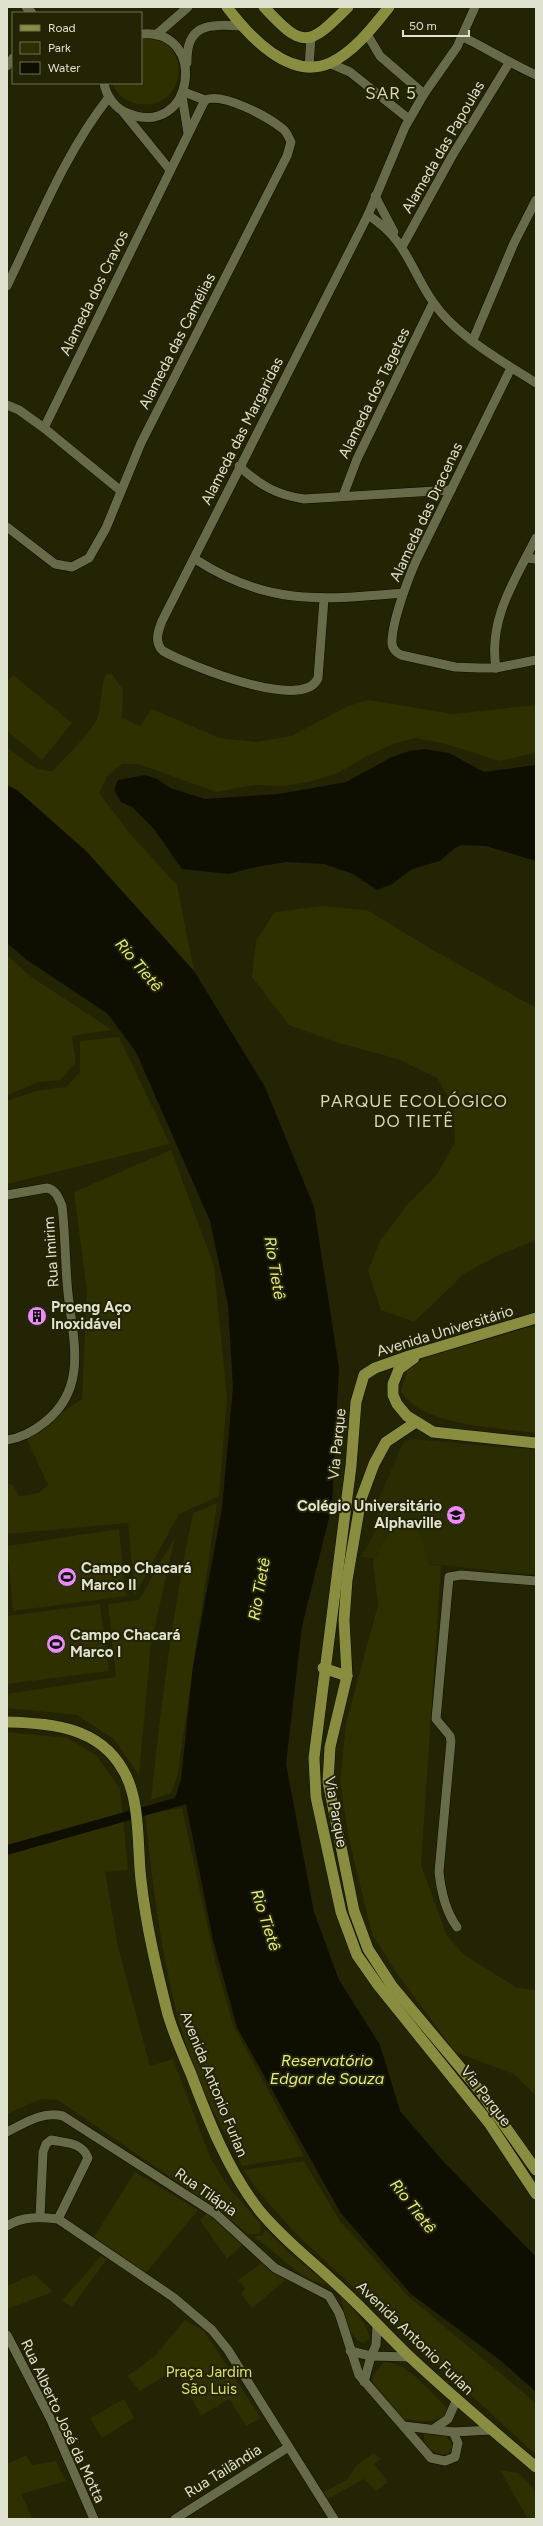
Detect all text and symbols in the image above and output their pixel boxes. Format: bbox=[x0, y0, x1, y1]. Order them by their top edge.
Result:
legend bbox=[12, 12, 142, 84]
scale bar bbox=[403, 12, 469, 38]
text: 50 m bbox=[409, 19, 437, 33]
text: Road bbox=[48, 21, 76, 35]
text: Park bbox=[48, 41, 71, 55]
text: Water bbox=[48, 61, 80, 75]
street label: Alameda das Papoulas bbox=[398, 78, 488, 216]
district label: SAR 5 bbox=[365, 83, 417, 103]
street label: Alameda dos Cravos bbox=[56, 227, 132, 359]
street label: Alameda das Camélias bbox=[135, 270, 219, 412]
street label: Alameda dos Tagetes bbox=[335, 325, 413, 461]
street label: Alameda das Margaridas bbox=[197, 354, 287, 508]
street label: Alameda das Dracenas bbox=[386, 439, 466, 585]
water label: Rio Tietê bbox=[111, 935, 167, 996]
district label: PARQUE ECOLÓGICO DO TIETÊ bbox=[320, 1091, 508, 1131]
street label: Rua Imirim bbox=[40, 1216, 62, 1288]
water label: Rio Tietê bbox=[261, 1235, 289, 1301]
place label: Proeng Aço Inoxidável bbox=[51, 1298, 132, 1333]
street label: Avenida Universitário bbox=[374, 1302, 516, 1360]
building icon: Proeng Aço Inoxidável bbox=[26, 1305, 48, 1327]
street label: Via Parque bbox=[324, 1407, 350, 1481]
place label: Colégio Universitário Alphaville bbox=[297, 1497, 443, 1532]
school or university icon: Colégio Universitário Alphaville bbox=[445, 1504, 467, 1526]
water label: Rio Tietê bbox=[244, 1556, 274, 1622]
place label: Campo Chacará Marco II bbox=[81, 1559, 192, 1594]
sports icon: Campo Chacará Marco II bbox=[56, 1566, 78, 1588]
place label: Campo Chacará Marco I bbox=[70, 1626, 181, 1661]
sports icon: Campo Chacará Marco I bbox=[45, 1633, 67, 1655]
street label: Via Parque bbox=[321, 1775, 351, 1849]
water label: Rio Tietê bbox=[247, 1887, 285, 1953]
street label: Avenida Antonio Furlan bbox=[176, 2008, 252, 2160]
water label: Reservatório Edgar de Souza bbox=[270, 2051, 384, 2088]
street label: Via Parque bbox=[457, 2062, 515, 2130]
street label: Rua Tilápia bbox=[171, 2164, 241, 2220]
water label: Rio Tietê bbox=[386, 2175, 440, 2237]
street label: Avenida Antonio Furlan bbox=[353, 2277, 477, 2399]
street label: Rua Alberto José da Motta bbox=[17, 2336, 109, 2506]
park label: Praça Jardim São Luis bbox=[166, 2363, 252, 2398]
street label: Rua Tailândia bbox=[181, 2440, 265, 2502]

